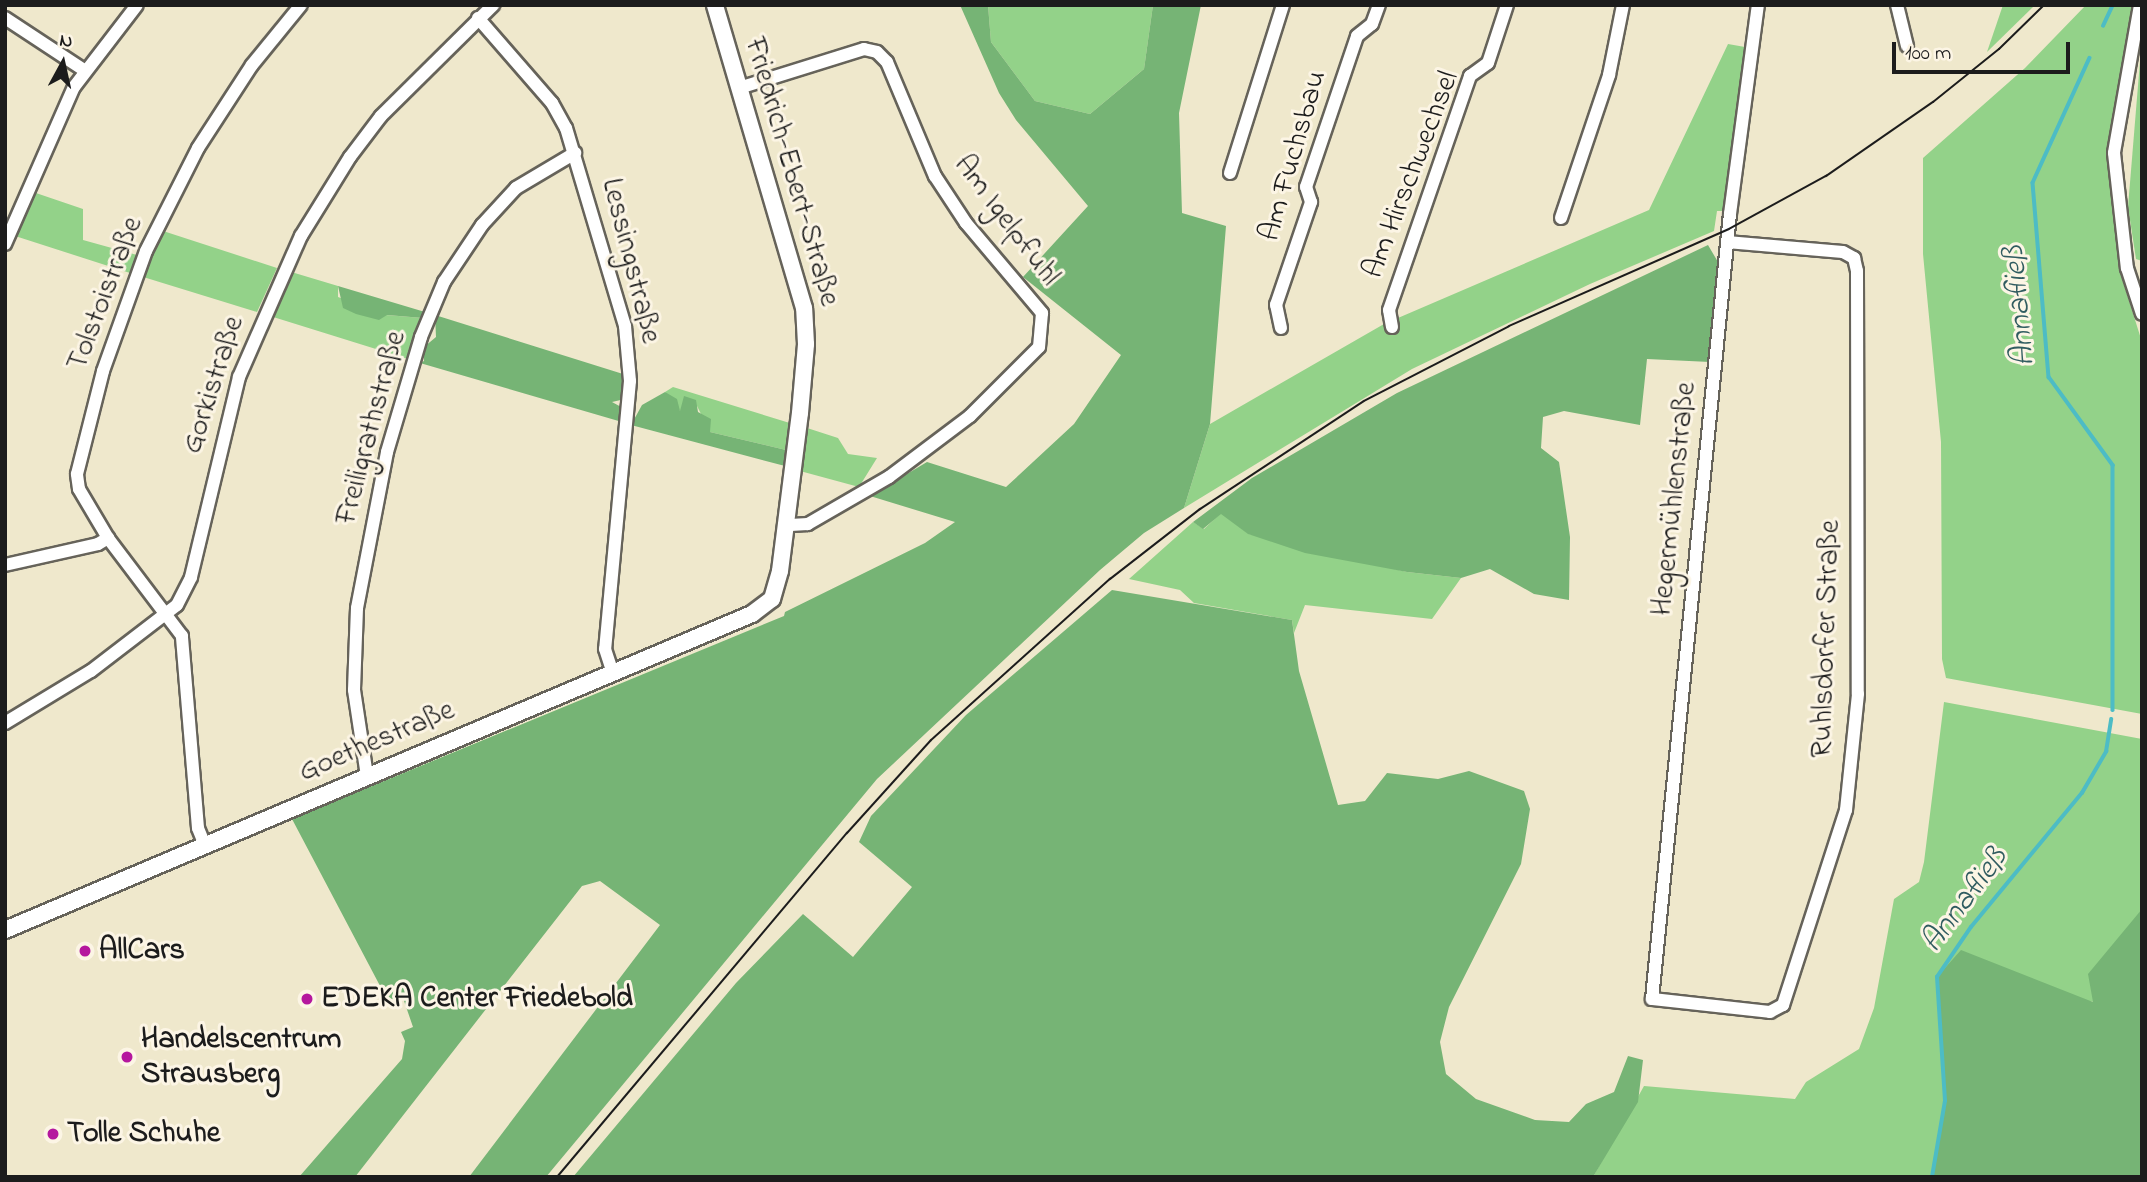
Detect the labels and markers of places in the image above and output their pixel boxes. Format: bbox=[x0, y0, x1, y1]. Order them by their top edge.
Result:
place label: AllCars bbox=[99, 933, 185, 969]
marker: AllCars bbox=[77, 943, 93, 959]
place label: EDEKA Center Friedebold bbox=[321, 981, 633, 1017]
marker: EDEKA Center Friedebold bbox=[299, 991, 315, 1007]
place label: Handelscentrum Strausberg bbox=[141, 1022, 341, 1092]
marker: Handelscentrum Strausberg bbox=[119, 1049, 135, 1065]
place label: Tolle Schuhe bbox=[67, 1116, 220, 1152]
marker: Tolle Schuhe bbox=[45, 1126, 61, 1142]

